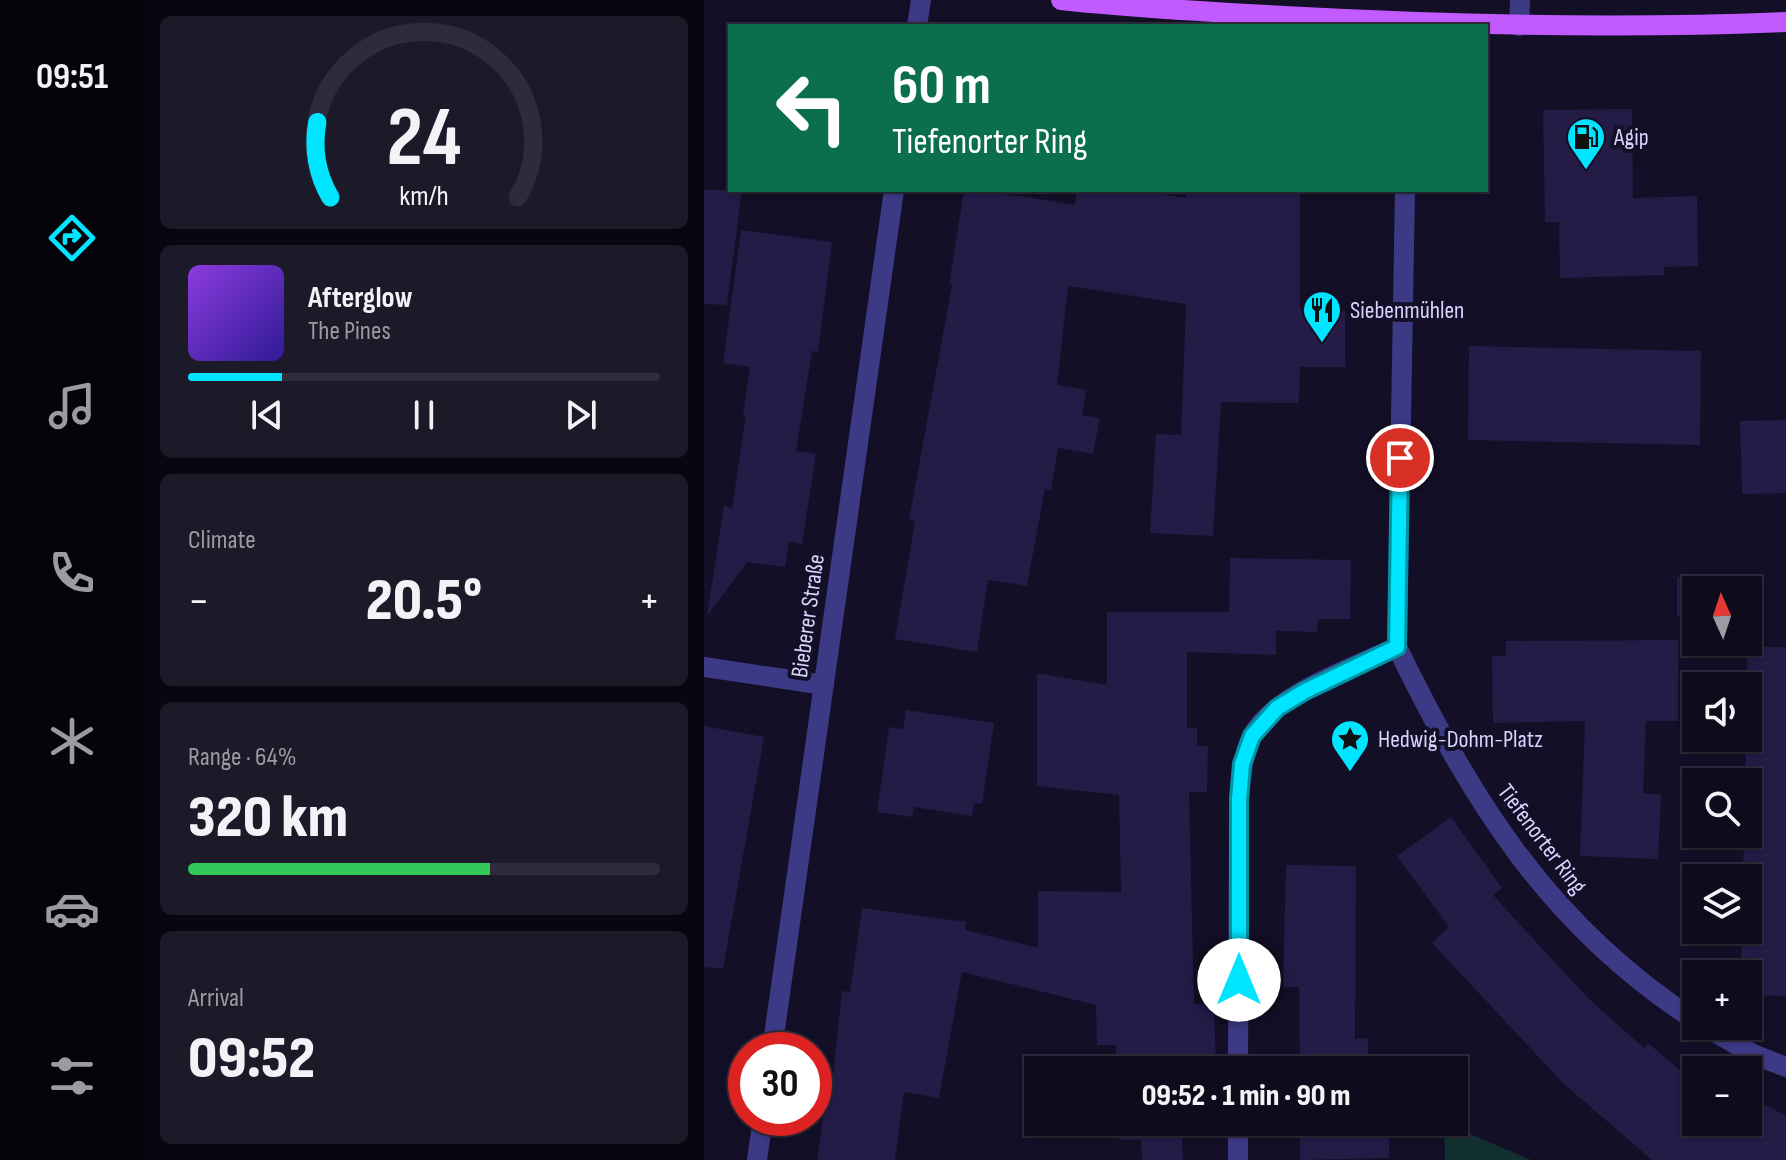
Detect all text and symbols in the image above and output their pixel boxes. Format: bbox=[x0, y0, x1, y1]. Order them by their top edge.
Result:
text: 60 m bbox=[892, 53, 991, 120]
text: 09:51 bbox=[36, 56, 108, 99]
icon: left bbox=[760, 56, 864, 160]
text: 24 bbox=[387, 89, 461, 189]
fuel station icon: Agip bbox=[1565, 116, 1607, 171]
text: Tiefenorter Ring bbox=[892, 121, 1087, 164]
place label: Agip bbox=[1613, 123, 1649, 152]
text: km/h bbox=[399, 180, 449, 215]
icon: directions bbox=[44, 210, 100, 266]
text: Afterglow bbox=[308, 280, 413, 316]
restaurant icon: Siebenmühlen bbox=[1301, 289, 1343, 344]
place label: Siebenmühlen bbox=[1350, 296, 1464, 325]
text: The Pines bbox=[308, 316, 391, 347]
icon: music bbox=[44, 378, 100, 434]
icon: previous bbox=[245, 393, 289, 437]
icon: pause bbox=[402, 393, 446, 437]
icon: next bbox=[559, 393, 603, 437]
pin bbox=[1366, 424, 1434, 492]
icon: arrive bbox=[1378, 436, 1422, 480]
text: Climate bbox=[188, 525, 256, 556]
icon: phone bbox=[44, 545, 100, 601]
street label: Bieberer Straße bbox=[785, 552, 831, 680]
text: 20.5° bbox=[366, 565, 482, 637]
text: − bbox=[188, 575, 210, 628]
text: + bbox=[638, 575, 660, 628]
north arrow bbox=[1682, 576, 1762, 656]
map controls bbox=[1682, 576, 1762, 1136]
button: sound bbox=[1682, 672, 1762, 752]
icon: climate bbox=[44, 713, 100, 769]
place icon: Hedwig-Dohm-Platz bbox=[1329, 718, 1371, 773]
place label: Hedwig-Dohm-Platz bbox=[1378, 725, 1543, 754]
text: Range · 64% bbox=[188, 742, 297, 773]
button: search bbox=[1682, 768, 1762, 848]
street label: Tiefenorter Ring bbox=[1491, 778, 1593, 900]
text: 320 km bbox=[188, 782, 348, 854]
button: layers bbox=[1682, 864, 1762, 944]
icon: car bbox=[44, 881, 100, 937]
position arrow bbox=[1197, 938, 1281, 1022]
button: + bbox=[1682, 960, 1762, 1040]
text: Arrival bbox=[188, 983, 244, 1014]
text: 09:52 bbox=[188, 1023, 315, 1095]
speed limit sign: 30 bbox=[728, 1032, 832, 1136]
icon: filters bbox=[44, 1048, 100, 1104]
button: − bbox=[1682, 1056, 1762, 1136]
text: 09:52 · 1 min · 90 m bbox=[1142, 1078, 1350, 1114]

